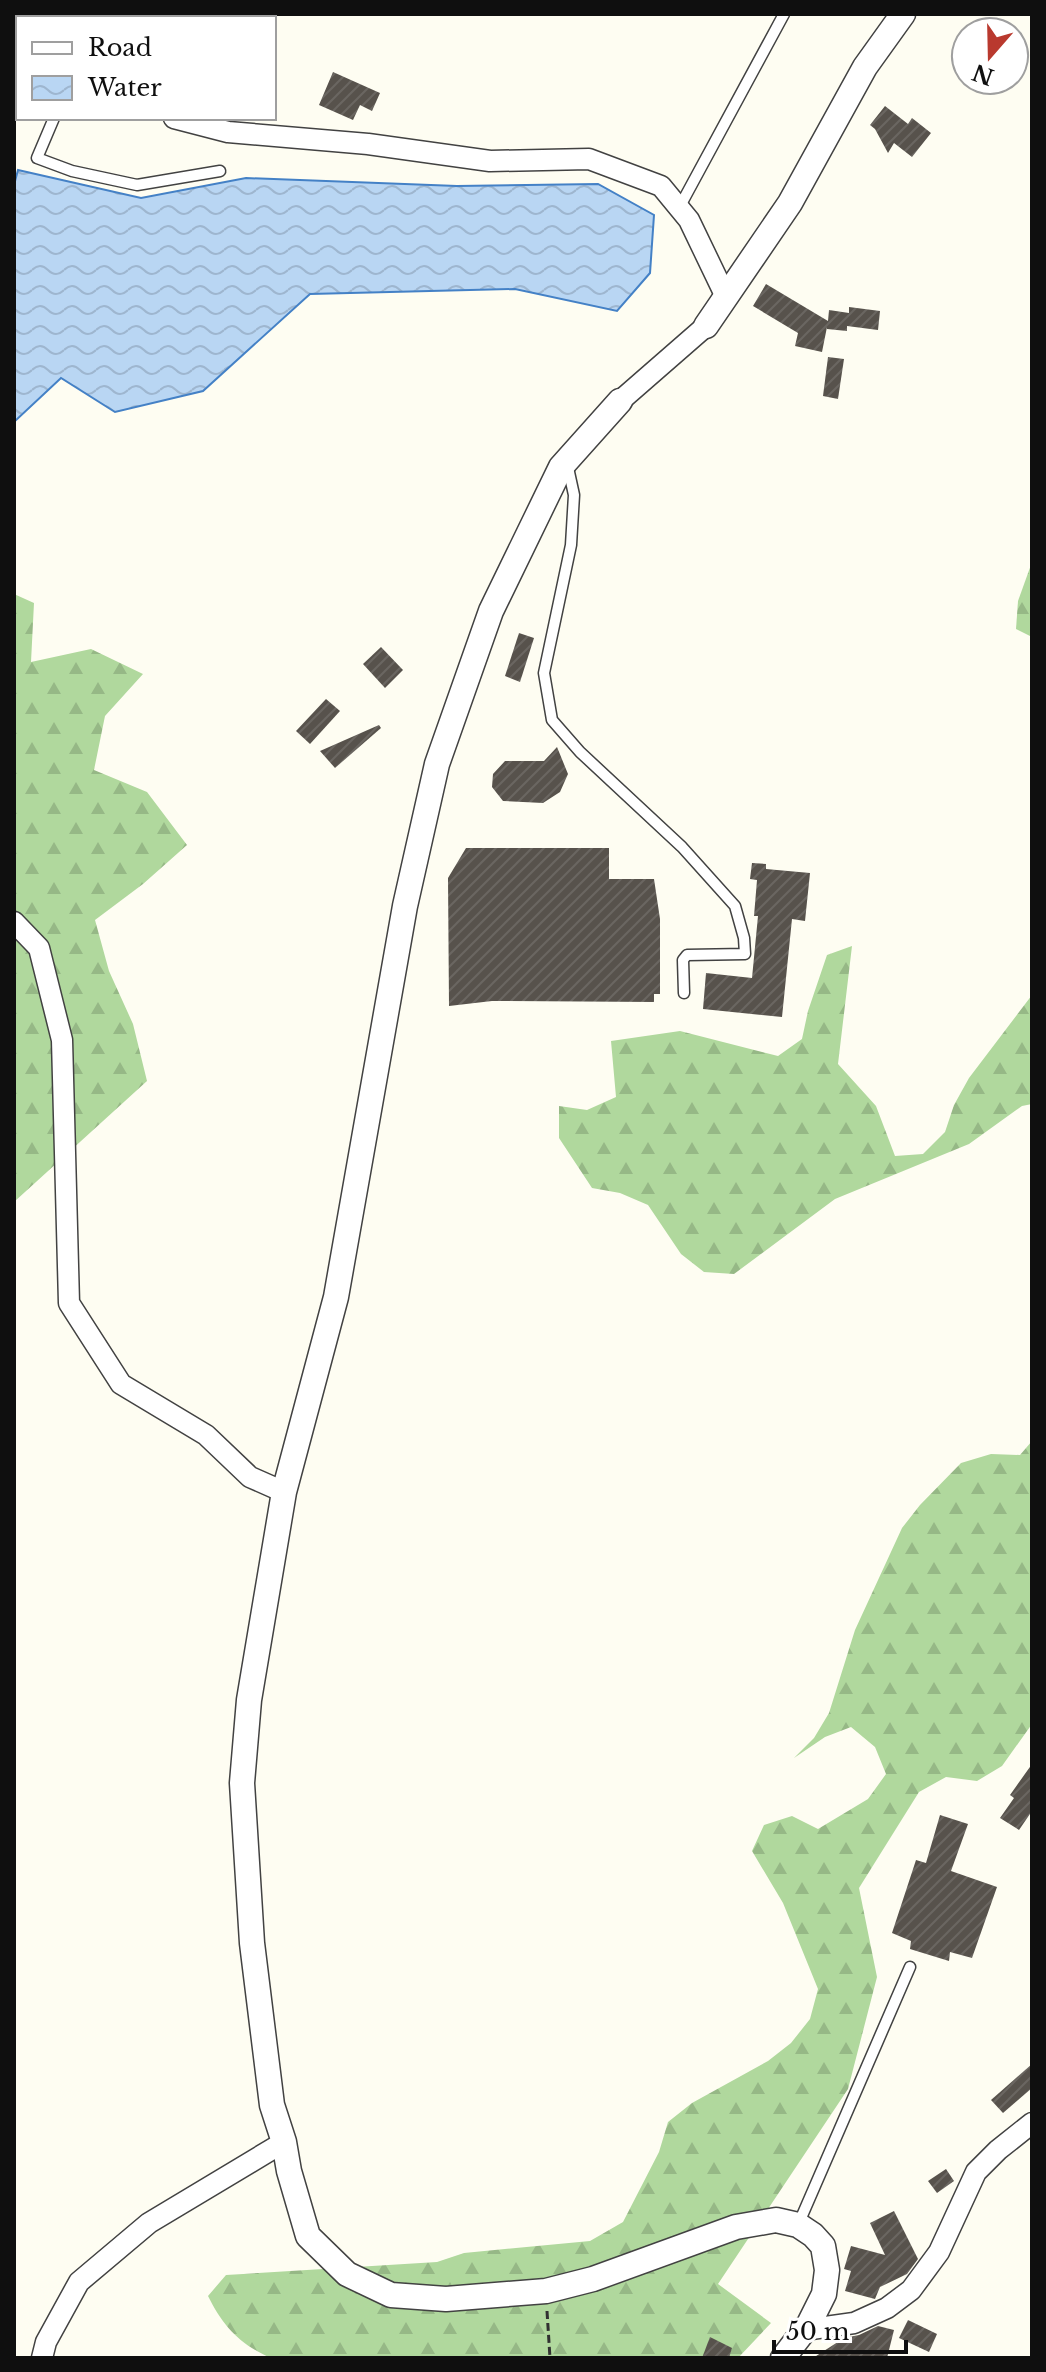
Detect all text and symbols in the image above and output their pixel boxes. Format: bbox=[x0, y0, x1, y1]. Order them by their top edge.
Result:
legend bbox=[16, 16, 276, 120]
north arrow bbox=[950, 16, 1030, 96]
text: Road bbox=[88, 33, 152, 62]
text: N bbox=[969, 58, 998, 91]
text: Water bbox=[87, 73, 162, 102]
scale bar bbox=[774, 2304, 906, 2354]
text: 50 m bbox=[786, 2317, 850, 2346]

